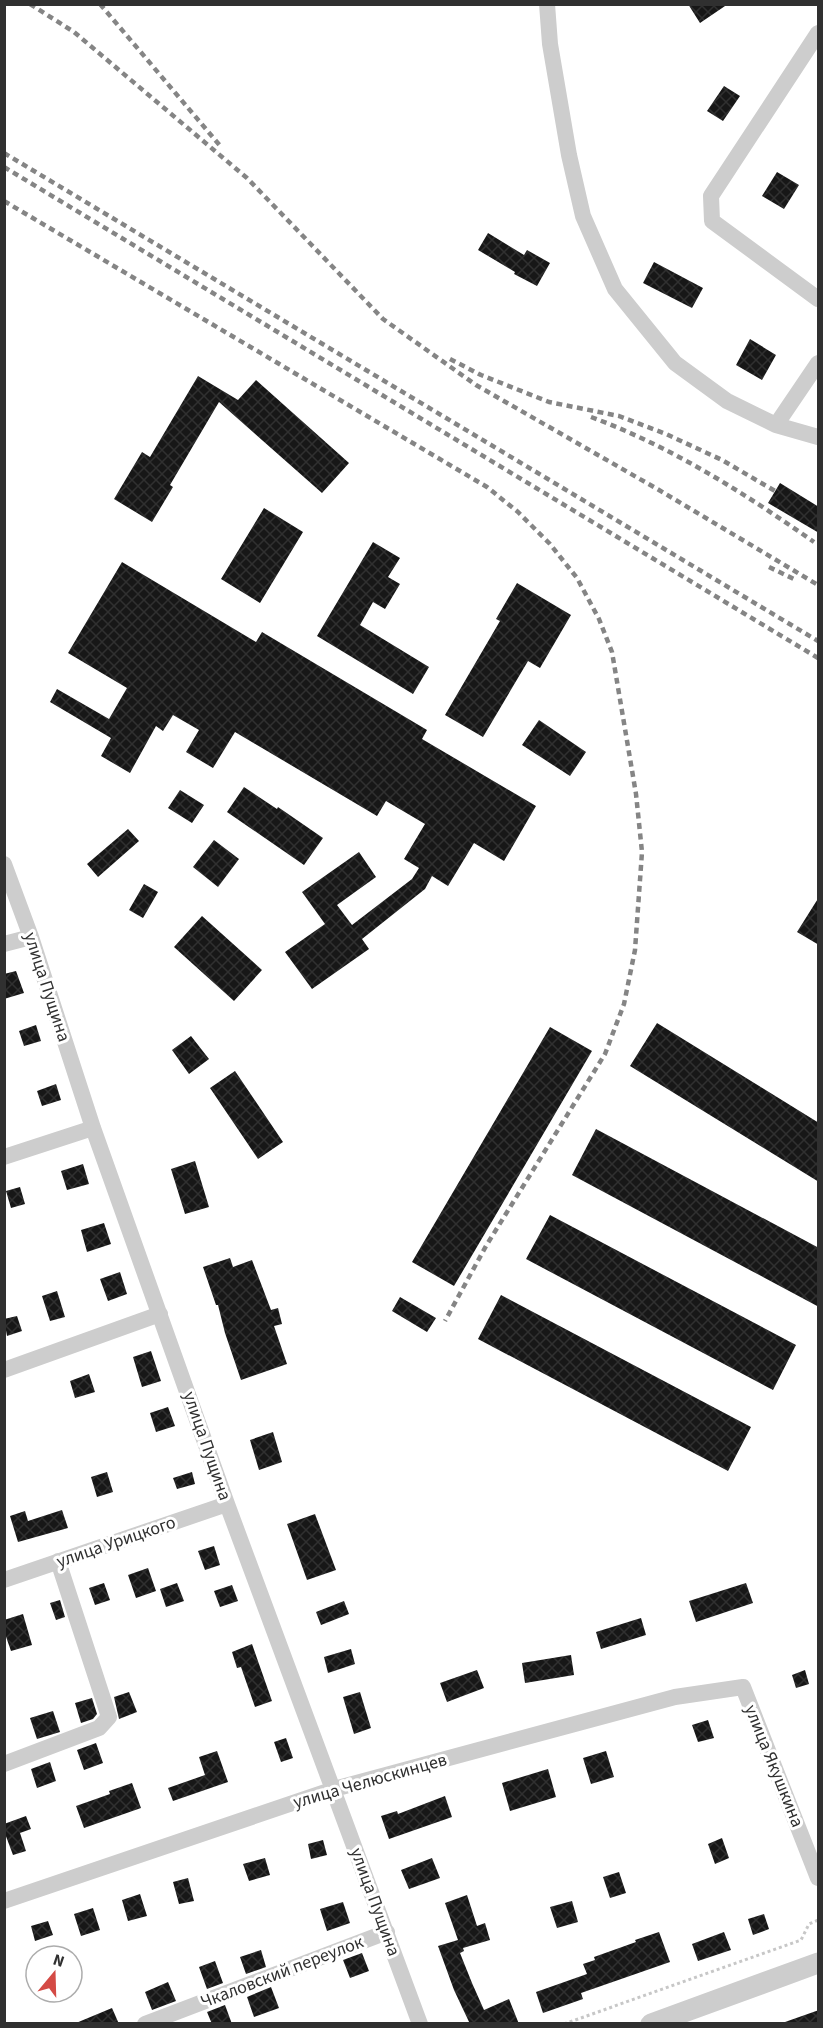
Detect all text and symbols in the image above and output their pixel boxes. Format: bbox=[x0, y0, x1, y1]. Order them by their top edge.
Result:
street label: улица Пущина bbox=[18, 929, 76, 1045]
street label: улица Пущина bbox=[177, 1388, 237, 1504]
street label: улица Урицкого bbox=[53, 1510, 179, 1574]
street label: улица Якушкина bbox=[738, 1701, 810, 1831]
street label: улица Челюскинцев bbox=[290, 1747, 450, 1815]
street label: улица Пущина bbox=[344, 1844, 406, 1960]
street label: Чкаловский переулок bbox=[197, 1929, 367, 2015]
north arrow bbox=[24, 1944, 84, 2004]
text: N bbox=[50, 1949, 67, 1973]

